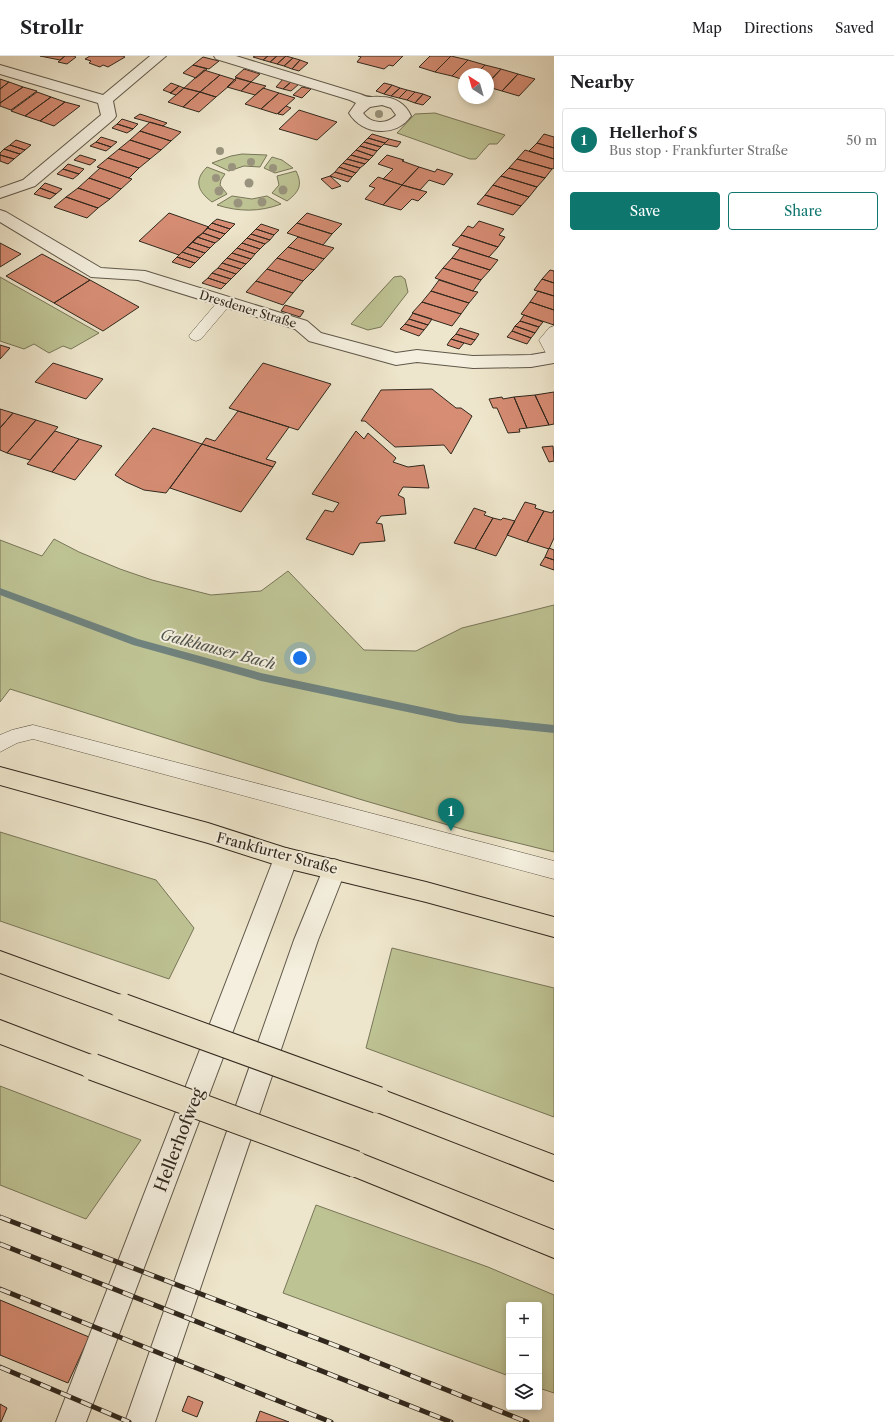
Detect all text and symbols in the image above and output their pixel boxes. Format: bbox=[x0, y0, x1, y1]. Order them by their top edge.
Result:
text: Strollr bbox=[20, 16, 84, 39]
text: Map bbox=[692, 19, 722, 37]
text: Directions bbox=[744, 19, 813, 37]
text: Saved bbox=[835, 19, 874, 37]
north arrow bbox=[458, 68, 494, 104]
text: Nearby bbox=[570, 72, 634, 92]
text: Hellerhof S bbox=[609, 123, 698, 142]
text: 1 bbox=[581, 132, 587, 148]
text: 50 m bbox=[846, 132, 877, 148]
text: Bus stop · Frankfurter Straße bbox=[609, 142, 788, 158]
button: Save bbox=[570, 192, 720, 230]
button: Share bbox=[728, 192, 878, 230]
street label: Dresdener Straße bbox=[198, 287, 299, 331]
water label: Galkhauser Bach bbox=[158, 625, 278, 673]
your location bbox=[290, 648, 310, 668]
pin: 1 bbox=[438, 798, 464, 831]
street label: Frankfurter Straße bbox=[214, 828, 340, 878]
street label: Hellerhofweg bbox=[150, 1084, 208, 1195]
map controls bbox=[506, 1302, 542, 1410]
button: + bbox=[506, 1302, 542, 1338]
button: − bbox=[506, 1338, 542, 1374]
button: layers bbox=[506, 1374, 542, 1410]

